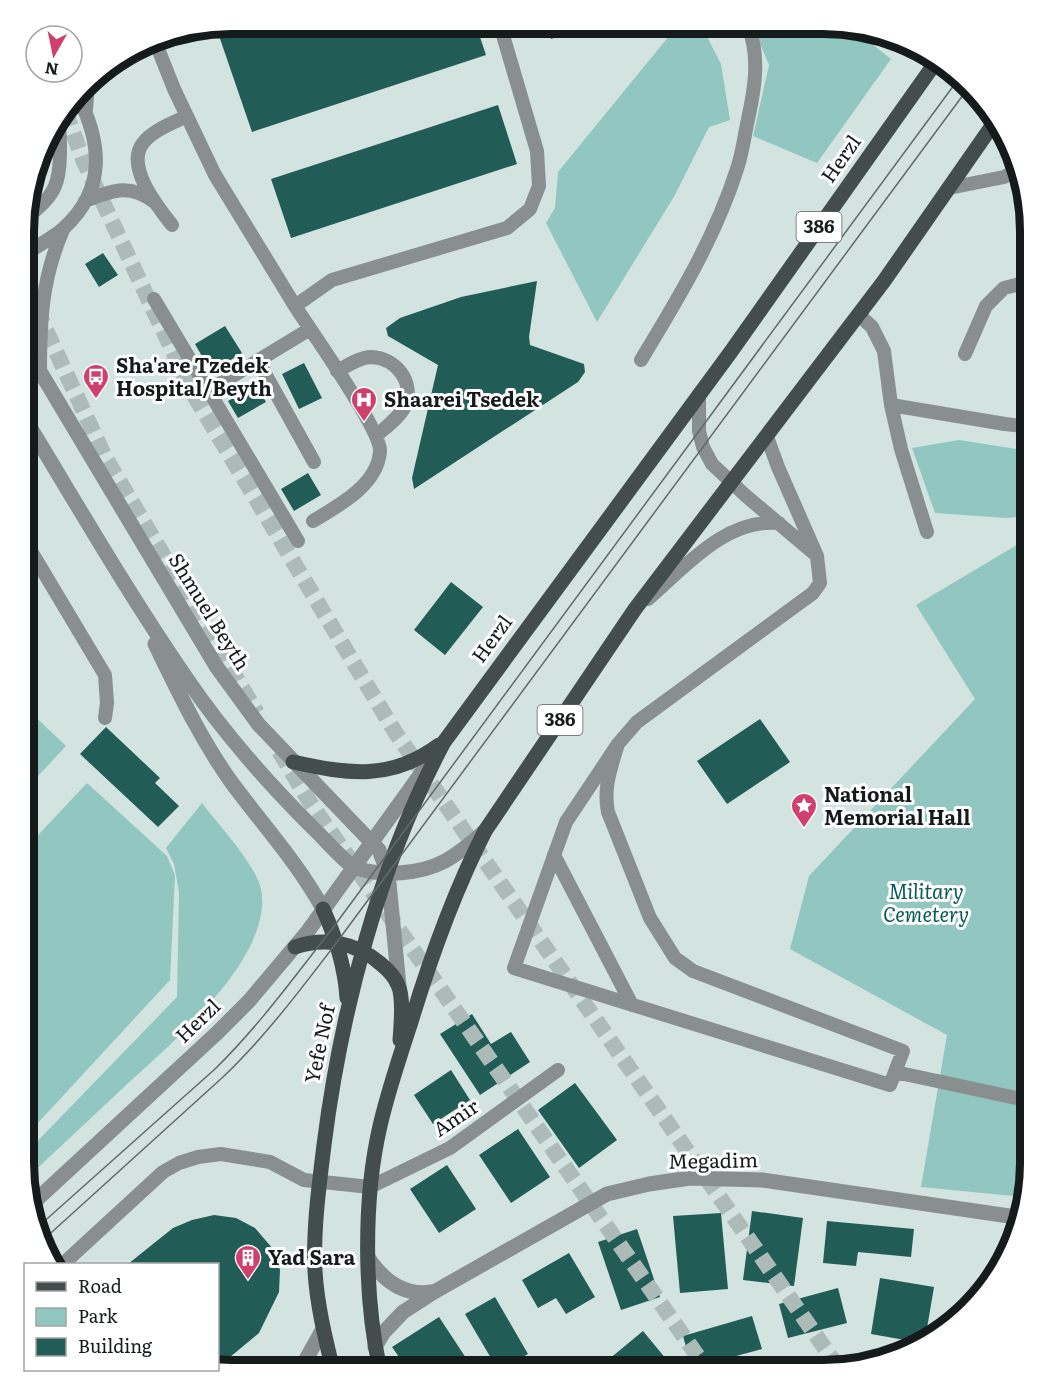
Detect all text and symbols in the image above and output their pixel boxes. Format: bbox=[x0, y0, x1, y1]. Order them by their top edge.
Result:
north arrow bbox=[24, 24, 84, 84]
text: N bbox=[43, 57, 60, 83]
street label: Herzl bbox=[812, 127, 867, 188]
road number: 386 bbox=[796, 212, 842, 242]
place label: Sha'are Tzedek Hospital/Beyth bbox=[116, 349, 272, 402]
bus stop icon: Sha'are Tzedek Hospital/Beyth bbox=[81, 362, 111, 400]
place label: Shaarei Tsedek bbox=[384, 383, 540, 413]
hospital icon: Shaarei Tsedek bbox=[349, 385, 379, 423]
street label: Shmuel Beyth bbox=[163, 546, 259, 675]
street label: Herzl bbox=[463, 607, 518, 668]
road number: 386 bbox=[538, 705, 582, 735]
place label: National Memorial Hall bbox=[824, 778, 971, 831]
place icon: National Memorial Hall bbox=[789, 791, 819, 829]
park label: Military Cemetery bbox=[883, 875, 969, 928]
street label: Herzl bbox=[167, 990, 226, 1049]
street label: Yefe Nof bbox=[295, 999, 341, 1086]
street label: Amir bbox=[426, 1090, 484, 1143]
street label: Megadim bbox=[668, 1143, 758, 1175]
place label: Yad Sara bbox=[268, 1241, 356, 1271]
building icon: Yad Sara bbox=[233, 1243, 263, 1281]
legend bbox=[24, 1263, 219, 1371]
text: Road bbox=[78, 1272, 122, 1299]
text: Park bbox=[78, 1302, 119, 1329]
text: Building bbox=[78, 1332, 153, 1359]

